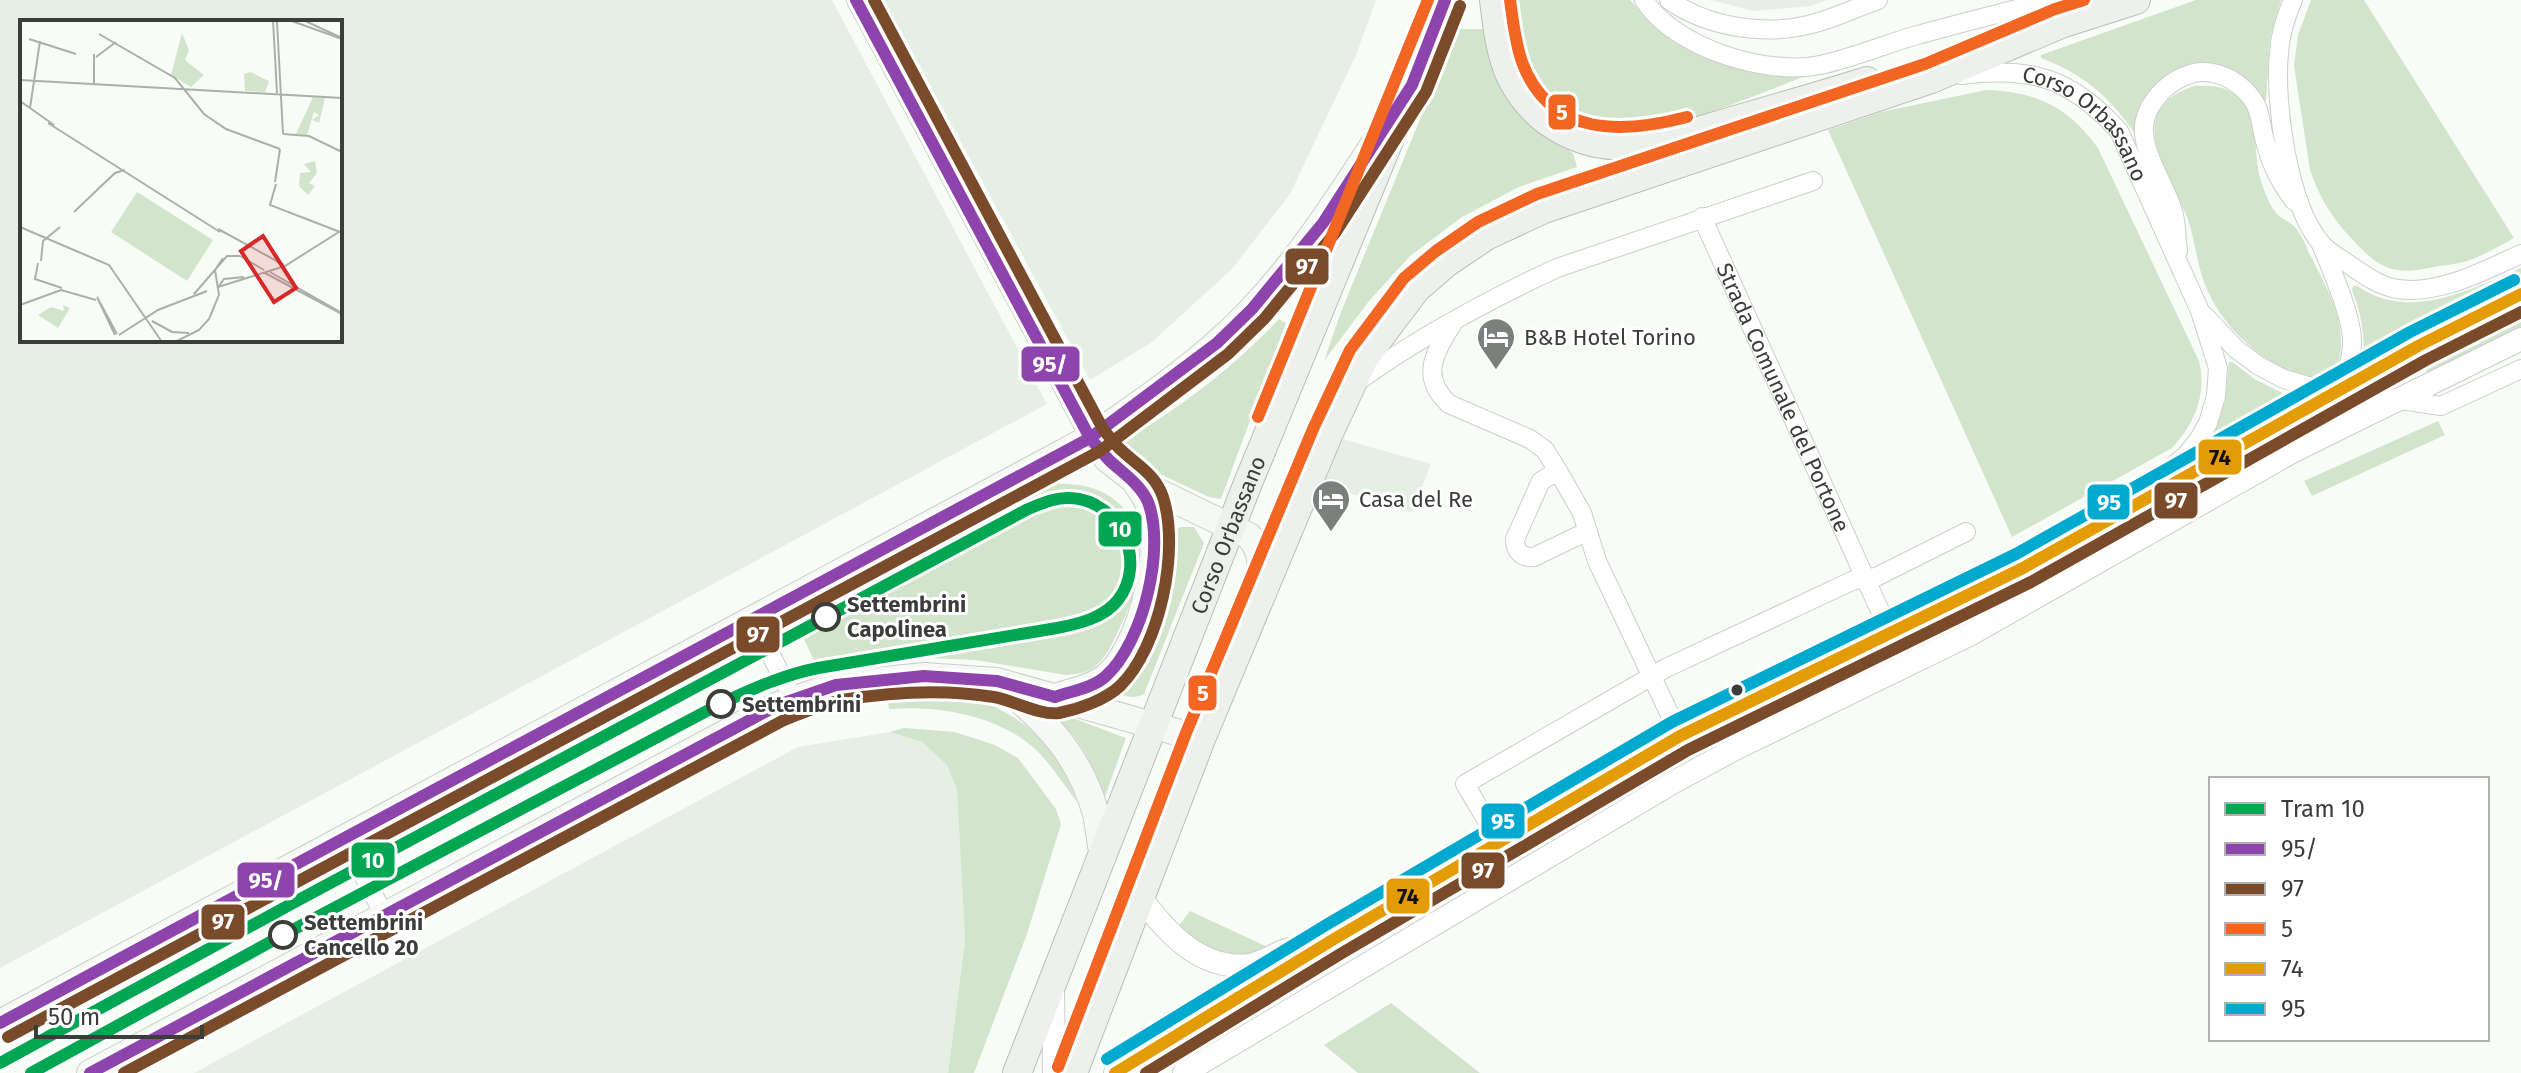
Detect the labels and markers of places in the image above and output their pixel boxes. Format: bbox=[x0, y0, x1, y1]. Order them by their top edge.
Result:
hotel icon: B&B Hotel Torino bbox=[1475, 316, 1517, 371]
place label: B&B Hotel Torino bbox=[1524, 324, 1696, 351]
hotel icon: Casa del Re bbox=[1310, 478, 1352, 533]
place label: Casa del Re bbox=[1359, 486, 1473, 513]
place label: Settembrini Capolinea bbox=[847, 591, 966, 643]
marker: Settembrini Capolinea bbox=[812, 603, 840, 631]
unlabelled marker bbox=[1729, 682, 1745, 698]
marker: Settembrini bbox=[707, 690, 735, 718]
place label: Settembrini bbox=[742, 691, 861, 718]
place label: Settembrini Cancello 20 bbox=[304, 909, 423, 961]
marker: Settembrini Cancello 20 bbox=[269, 921, 297, 949]

